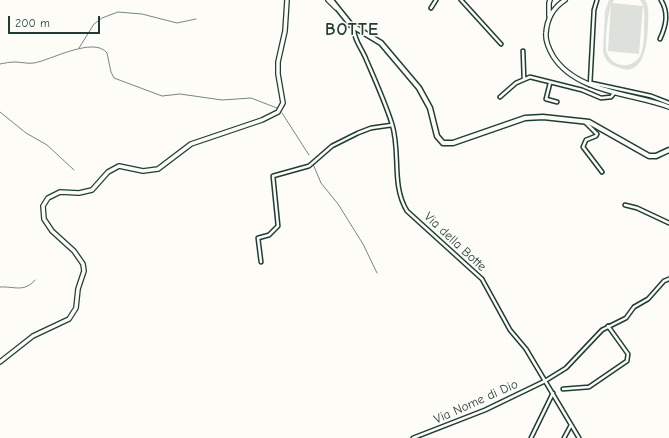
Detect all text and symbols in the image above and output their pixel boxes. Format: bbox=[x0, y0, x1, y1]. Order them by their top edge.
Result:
scale bar bbox=[10, 8, 102, 34]
text: 200 m bbox=[15, 16, 50, 30]
district label: BOTTE bbox=[325, 20, 379, 40]
street label: Via della Botte bbox=[421, 209, 489, 275]
street label: Via Nome di Dio bbox=[432, 377, 520, 427]

